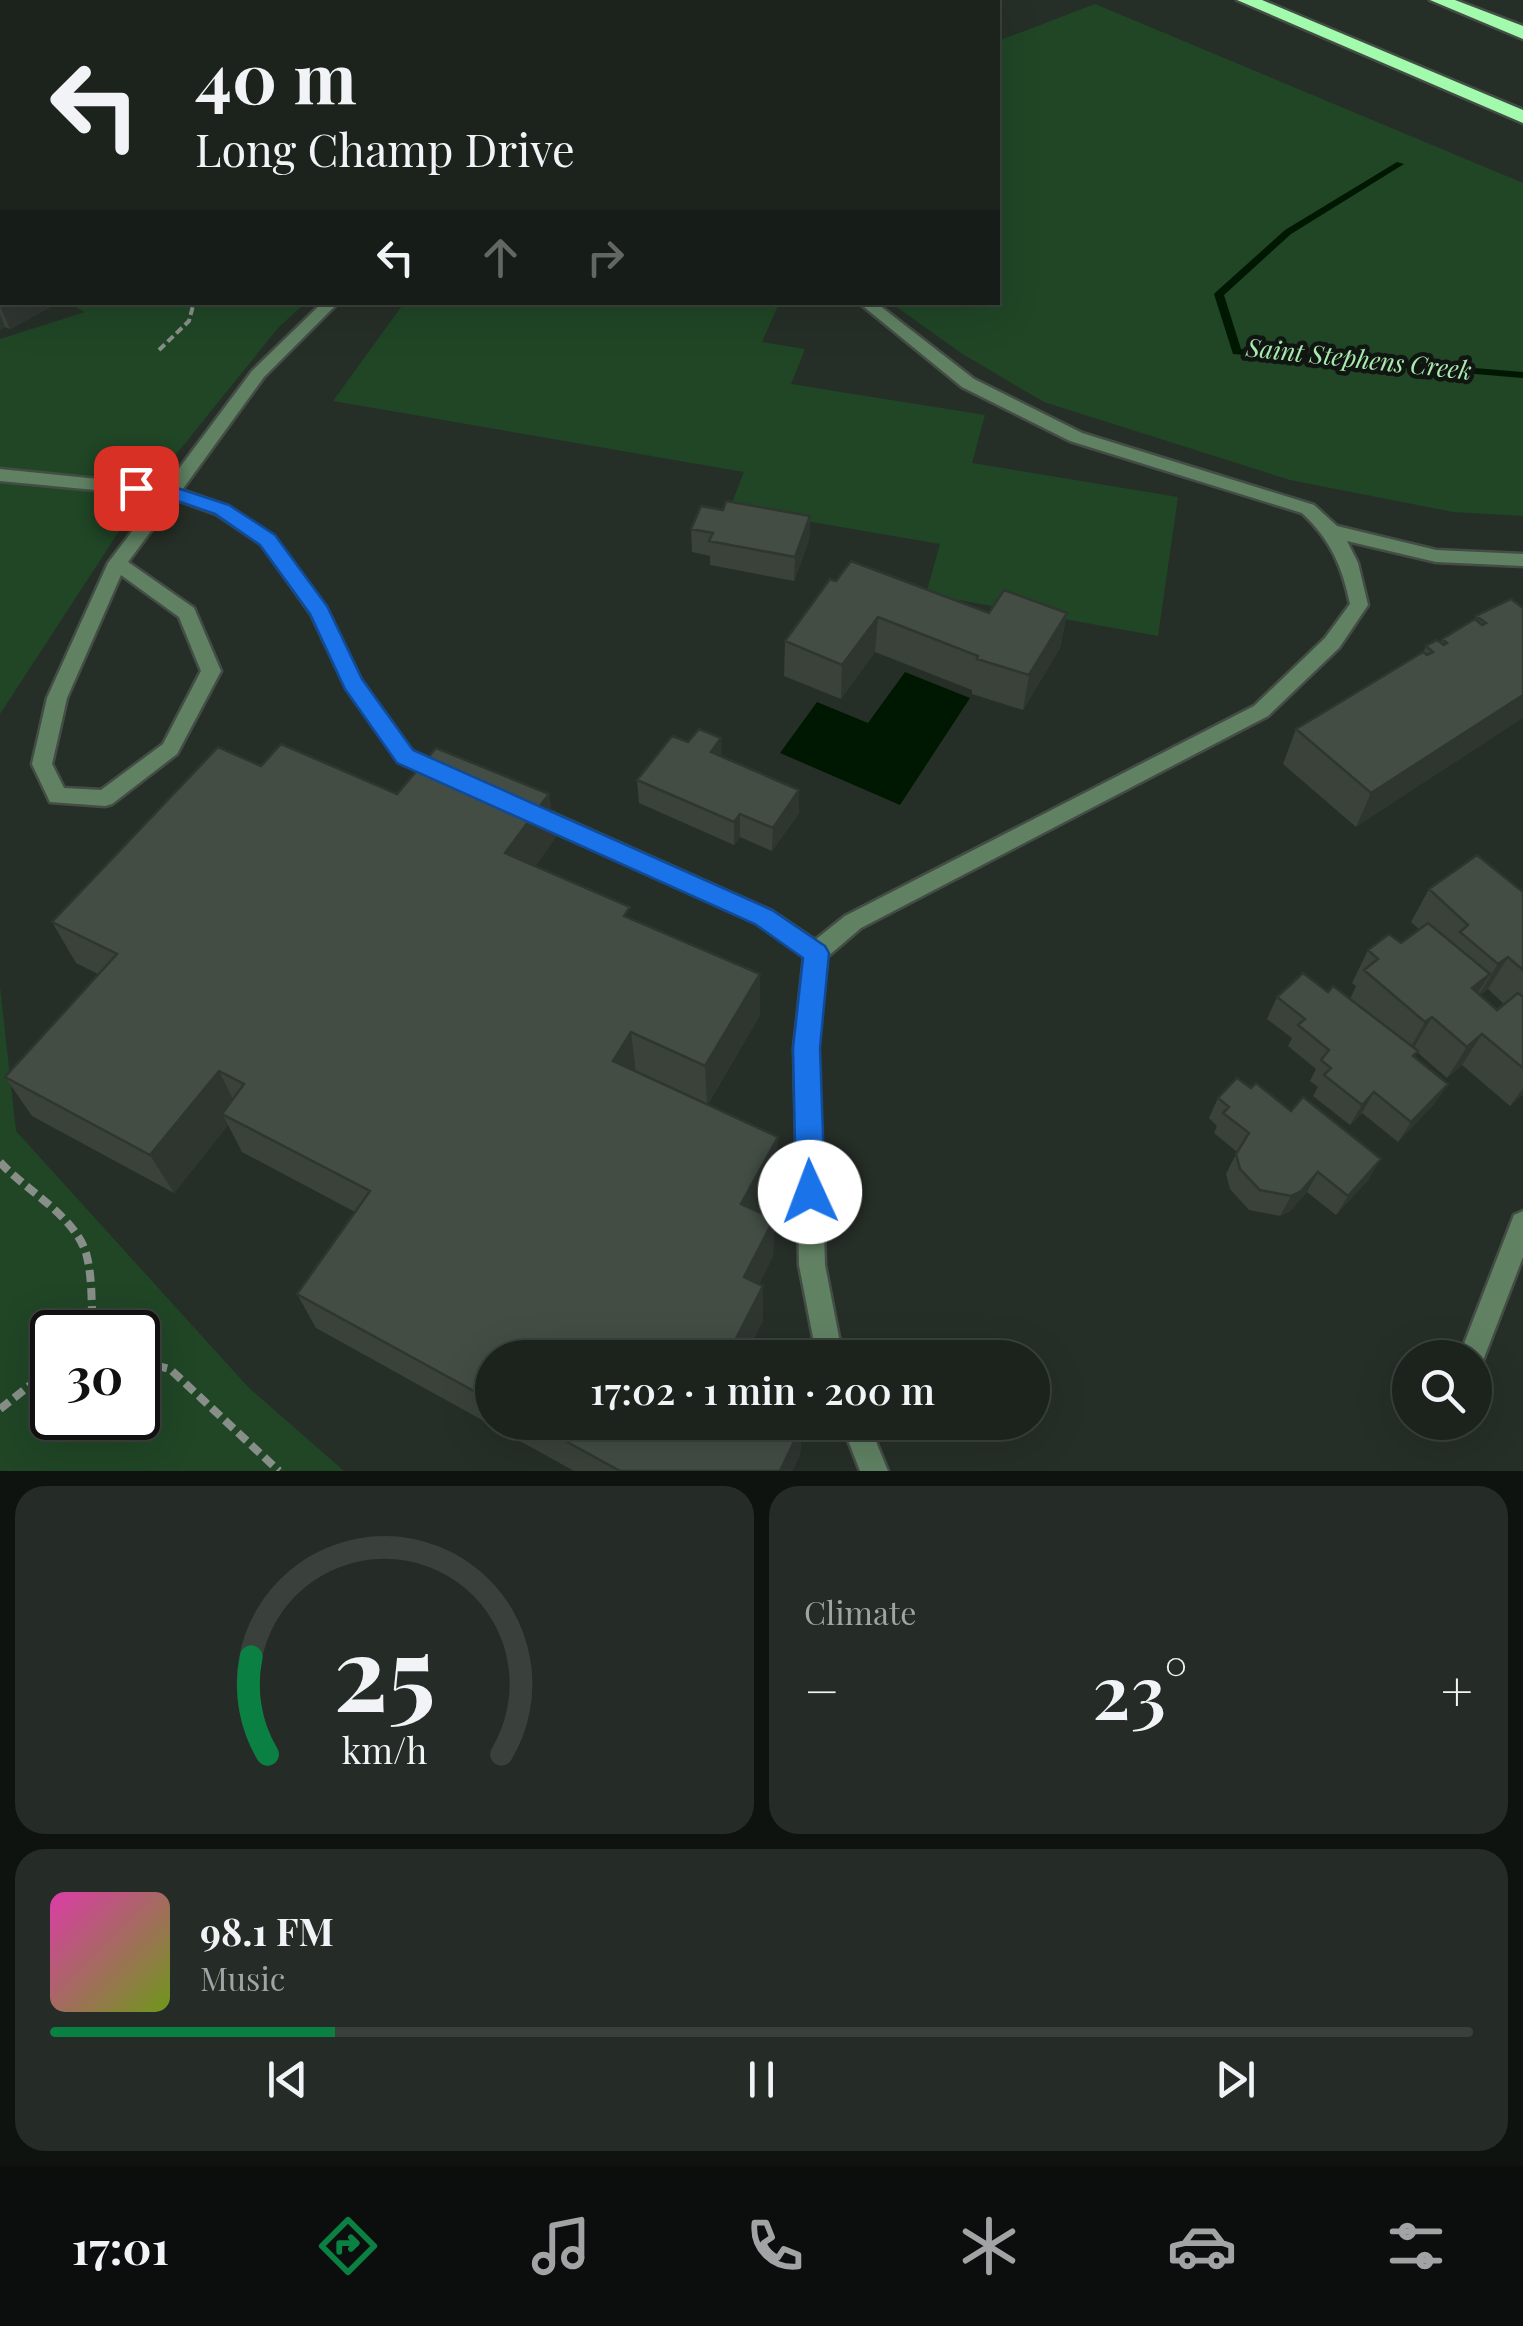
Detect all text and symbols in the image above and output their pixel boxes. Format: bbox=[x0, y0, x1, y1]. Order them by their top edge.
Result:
text: 40 m bbox=[195, 28, 357, 122]
icon: left bbox=[30, 40, 160, 170]
text: Long Champ Drive bbox=[195, 118, 575, 178]
icon: left bbox=[368, 230, 423, 285]
icon: ahead bbox=[473, 230, 528, 285]
icon: right bbox=[578, 230, 633, 285]
water label: Saint Stephens Creek bbox=[1244, 329, 1473, 386]
pin bbox=[94, 446, 179, 531]
icon: arrive bbox=[109, 461, 164, 516]
position arrow bbox=[758, 1140, 862, 1244]
speed limit sign: 30 bbox=[30, 1310, 160, 1440]
map controls bbox=[1392, 1340, 1492, 1440]
button: search bbox=[1392, 1340, 1492, 1440]
text: 17:02 · 1 min · 200 m bbox=[590, 1364, 935, 1415]
text: Climate bbox=[804, 1590, 916, 1633]
text: 25 bbox=[333, 1599, 436, 1738]
text: 23° bbox=[1092, 1639, 1188, 1739]
text: − bbox=[804, 1652, 840, 1726]
text: + bbox=[1441, 1652, 1473, 1726]
text: km/h bbox=[342, 1725, 427, 1773]
text: 98.1 FM bbox=[200, 1905, 334, 1956]
text: Music bbox=[200, 1956, 285, 1999]
icon: previous bbox=[260, 2052, 315, 2107]
icon: pause bbox=[734, 2052, 789, 2107]
icon: next bbox=[1208, 2052, 1263, 2107]
icon: directions bbox=[313, 2211, 383, 2281]
icon: music bbox=[526, 2211, 596, 2281]
icon: phone bbox=[740, 2211, 810, 2281]
icon: climate bbox=[954, 2211, 1024, 2281]
icon: car bbox=[1167, 2211, 1237, 2281]
icon: filters bbox=[1381, 2211, 1451, 2281]
text: 17:01 bbox=[72, 2216, 169, 2276]

